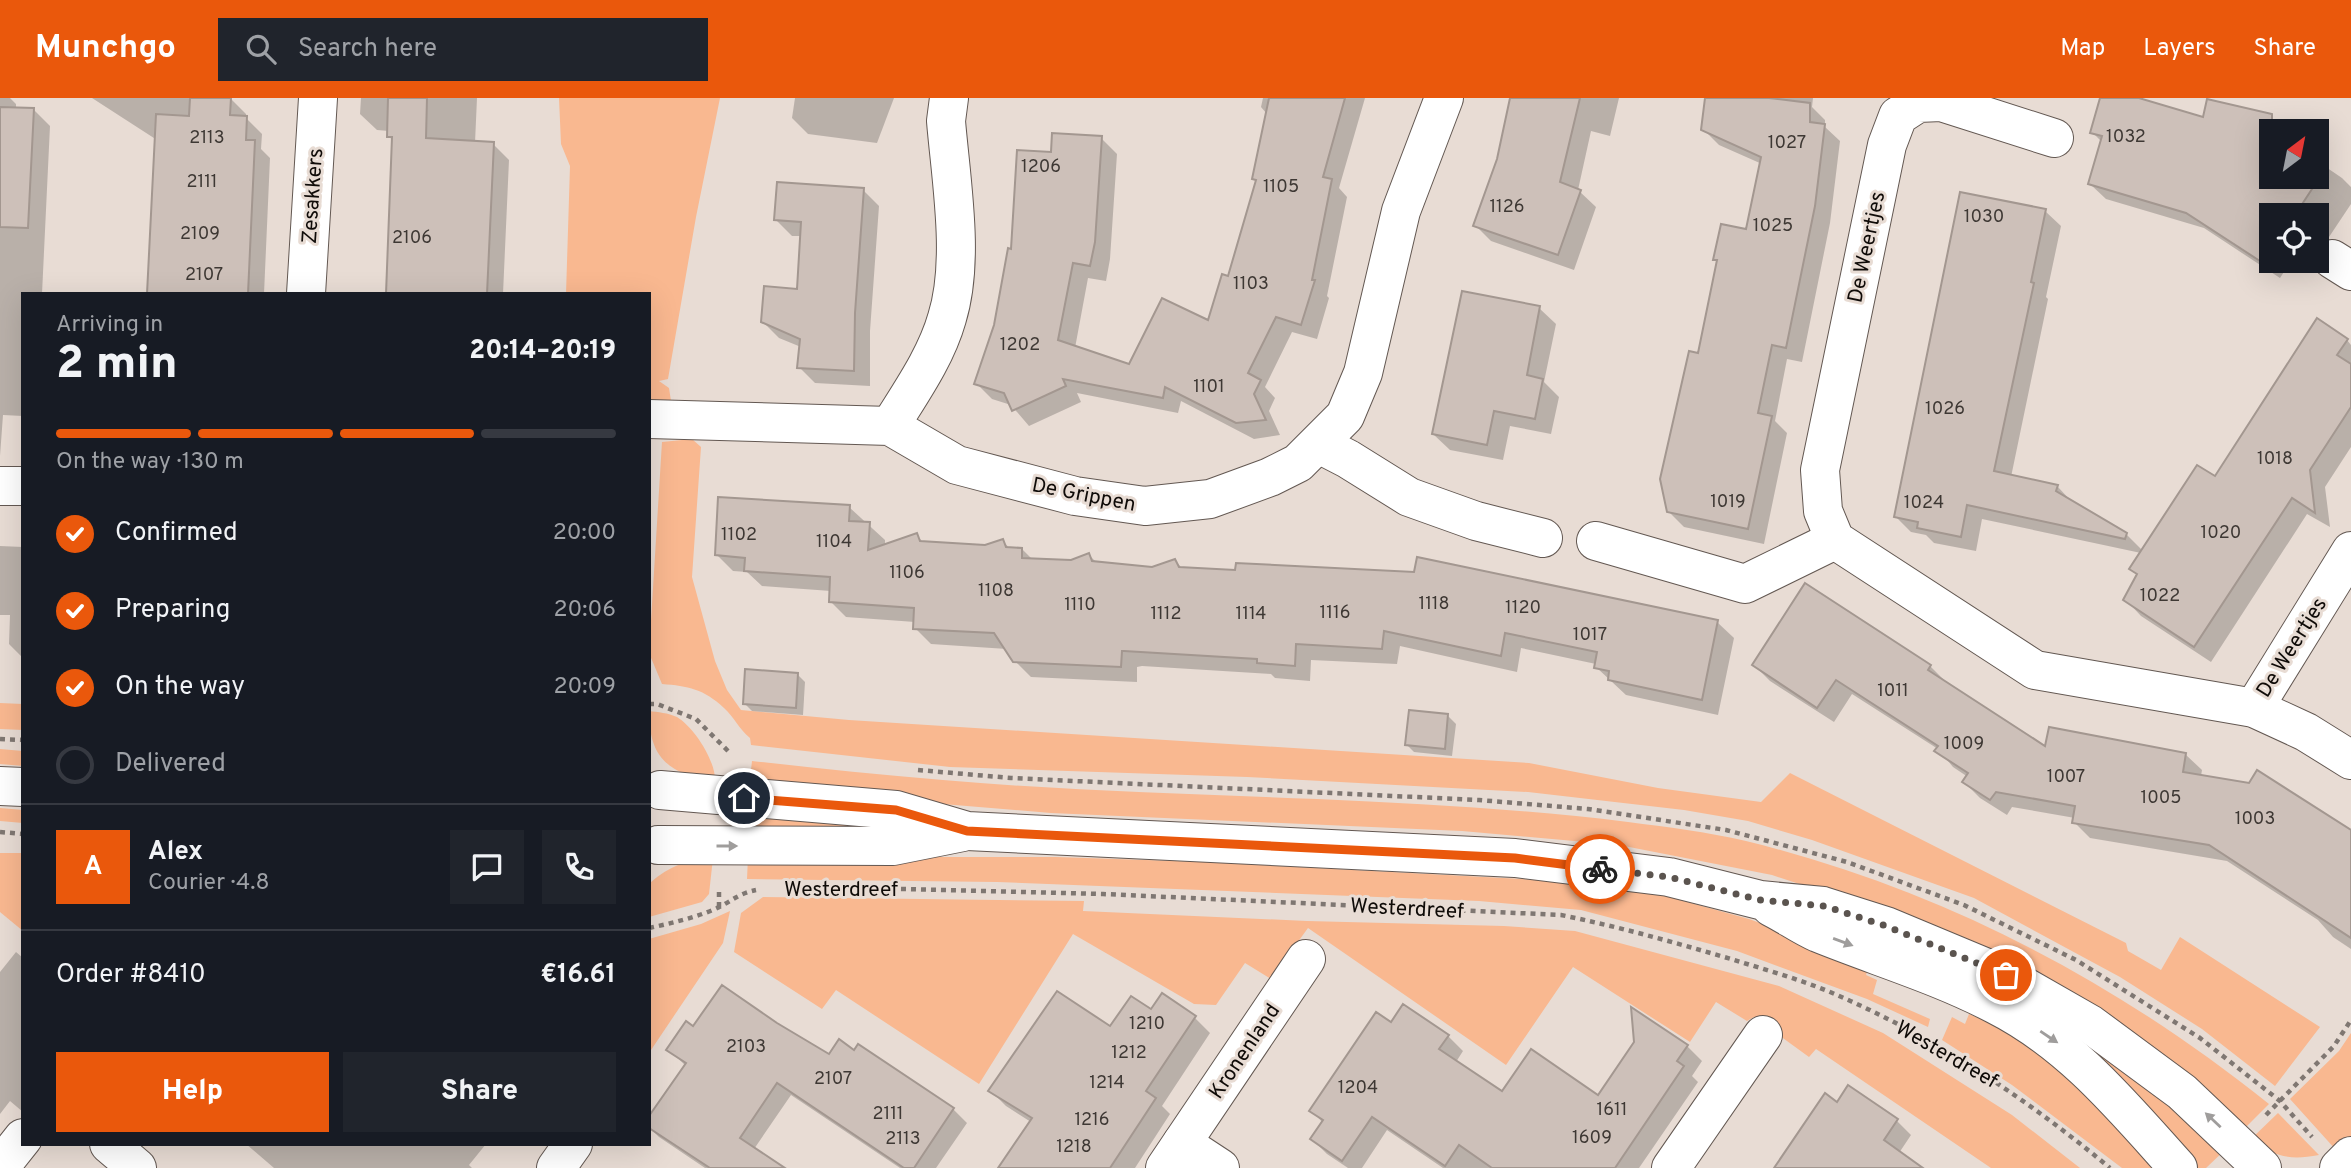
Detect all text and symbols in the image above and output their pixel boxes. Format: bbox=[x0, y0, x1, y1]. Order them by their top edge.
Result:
search box bbox=[218, 18, 708, 81]
text: Munchgo bbox=[35, 28, 176, 70]
icon: search bbox=[242, 30, 280, 68]
text: Search here bbox=[298, 33, 437, 66]
text: Map bbox=[2060, 34, 2105, 64]
text: Layers bbox=[2143, 34, 2215, 64]
text: Share bbox=[2253, 34, 2316, 64]
north arrow bbox=[2259, 119, 2329, 189]
map controls bbox=[2259, 119, 2329, 273]
house number: 1032 bbox=[2106, 126, 2146, 149]
house number: 2113 bbox=[189, 127, 225, 150]
house number: 1027 bbox=[1768, 132, 1806, 155]
street label: Zesakkers bbox=[297, 147, 330, 245]
house number: 1206 bbox=[1021, 156, 1061, 179]
house number: 2111 bbox=[186, 171, 218, 194]
house number: 1105 bbox=[1263, 176, 1299, 199]
street label: De Weertjes bbox=[1843, 189, 1892, 305]
house number: 1126 bbox=[1489, 196, 1525, 219]
button: locate bbox=[2259, 203, 2329, 273]
house number: 1030 bbox=[1964, 206, 2004, 229]
house number: 1025 bbox=[1753, 215, 1793, 238]
house number: 2109 bbox=[180, 223, 220, 246]
house number: 2106 bbox=[392, 227, 432, 250]
house number: 2107 bbox=[185, 264, 223, 287]
house number: 1103 bbox=[1233, 273, 1269, 296]
text: Arriving in bbox=[56, 311, 163, 340]
house number: 1202 bbox=[1000, 334, 1040, 357]
text: 20:14–20:19 bbox=[469, 335, 616, 368]
text: 2 min bbox=[56, 336, 178, 395]
house number: 1101 bbox=[1193, 376, 1225, 399]
house number: 1026 bbox=[1925, 398, 1965, 421]
text: On the way · 130 m bbox=[56, 448, 244, 477]
house number: 1018 bbox=[2257, 448, 2293, 471]
street label: De Grippen bbox=[1029, 472, 1138, 519]
house number: 1019 bbox=[1710, 491, 1746, 514]
house number: 1024 bbox=[1904, 492, 1944, 515]
icon: check bbox=[56, 515, 94, 553]
text: Confirmed bbox=[115, 517, 238, 550]
text: 20:00 bbox=[553, 519, 616, 548]
house number: 1020 bbox=[2201, 522, 2241, 545]
house number: 1102 bbox=[721, 524, 757, 547]
house number: 1104 bbox=[816, 531, 852, 554]
house number: 1106 bbox=[889, 562, 925, 585]
house number: 1108 bbox=[978, 580, 1014, 603]
house number: 1022 bbox=[2140, 585, 2180, 608]
icon: check bbox=[56, 592, 94, 630]
house number: 1118 bbox=[1418, 593, 1450, 616]
street label: De Weertjes bbox=[2251, 593, 2334, 703]
text: Preparing bbox=[115, 594, 230, 627]
house number: 1110 bbox=[1064, 594, 1096, 617]
text: 20:06 bbox=[553, 596, 616, 625]
house number: 1120 bbox=[1505, 597, 1541, 620]
house number: 1116 bbox=[1320, 602, 1350, 625]
house number: 1112 bbox=[1150, 603, 1182, 626]
house number: 1114 bbox=[1236, 603, 1266, 626]
house number: 1017 bbox=[1573, 624, 1607, 647]
icon: check bbox=[56, 669, 94, 707]
text: On the way bbox=[115, 671, 245, 704]
text: 20:09 bbox=[553, 673, 616, 702]
house number: 1011 bbox=[1877, 680, 1909, 703]
house number: 1009 bbox=[1944, 733, 1984, 756]
text: Delivered bbox=[115, 748, 226, 781]
house number: 1007 bbox=[2047, 766, 2085, 789]
pin bbox=[714, 768, 774, 828]
icon: home bbox=[725, 779, 763, 817]
house number: 1005 bbox=[2141, 787, 2181, 810]
house number: 1003 bbox=[2235, 808, 2275, 831]
button: chat bbox=[450, 830, 524, 904]
button: phone bbox=[542, 830, 616, 904]
courier bbox=[1565, 834, 1635, 904]
text: Alex bbox=[148, 836, 203, 869]
one-way arrow bbox=[716, 840, 738, 852]
icon: bike bbox=[1581, 850, 1619, 888]
text: A bbox=[84, 851, 102, 884]
text: Courier · 4.8 bbox=[148, 869, 269, 898]
street label: Westerdreef bbox=[784, 877, 898, 904]
street label: Westerdreef bbox=[1349, 893, 1464, 926]
one-way arrow bbox=[1833, 937, 1854, 948]
pin bbox=[1976, 945, 2036, 1005]
icon: bag bbox=[1987, 956, 2025, 994]
text: Order #8410 bbox=[56, 959, 206, 992]
text: €16.61 bbox=[540, 959, 616, 992]
street label: Kronenland bbox=[1203, 999, 1287, 1105]
house number: 1210 bbox=[1129, 1013, 1165, 1036]
street label: Westerdreef bbox=[1890, 1015, 2002, 1095]
one-way arrow bbox=[2039, 1031, 2058, 1044]
house number: 2103 bbox=[726, 1036, 766, 1059]
house number: 1212 bbox=[1111, 1042, 1147, 1065]
button: Help bbox=[56, 1052, 329, 1132]
button: Share bbox=[343, 1052, 616, 1132]
house number: 2107 bbox=[814, 1068, 852, 1091]
house number: 1214 bbox=[1089, 1072, 1125, 1095]
house number: 1204 bbox=[1338, 1077, 1378, 1100]
house number: 1611 bbox=[1597, 1099, 1627, 1122]
house number: 2111 bbox=[872, 1103, 904, 1126]
house number: 1216 bbox=[1074, 1109, 1110, 1132]
one-way arrow bbox=[2205, 1113, 2222, 1129]
house number: 1609 bbox=[1572, 1127, 1612, 1150]
house number: 2113 bbox=[885, 1128, 921, 1151]
house number: 1218 bbox=[1056, 1136, 1092, 1159]

